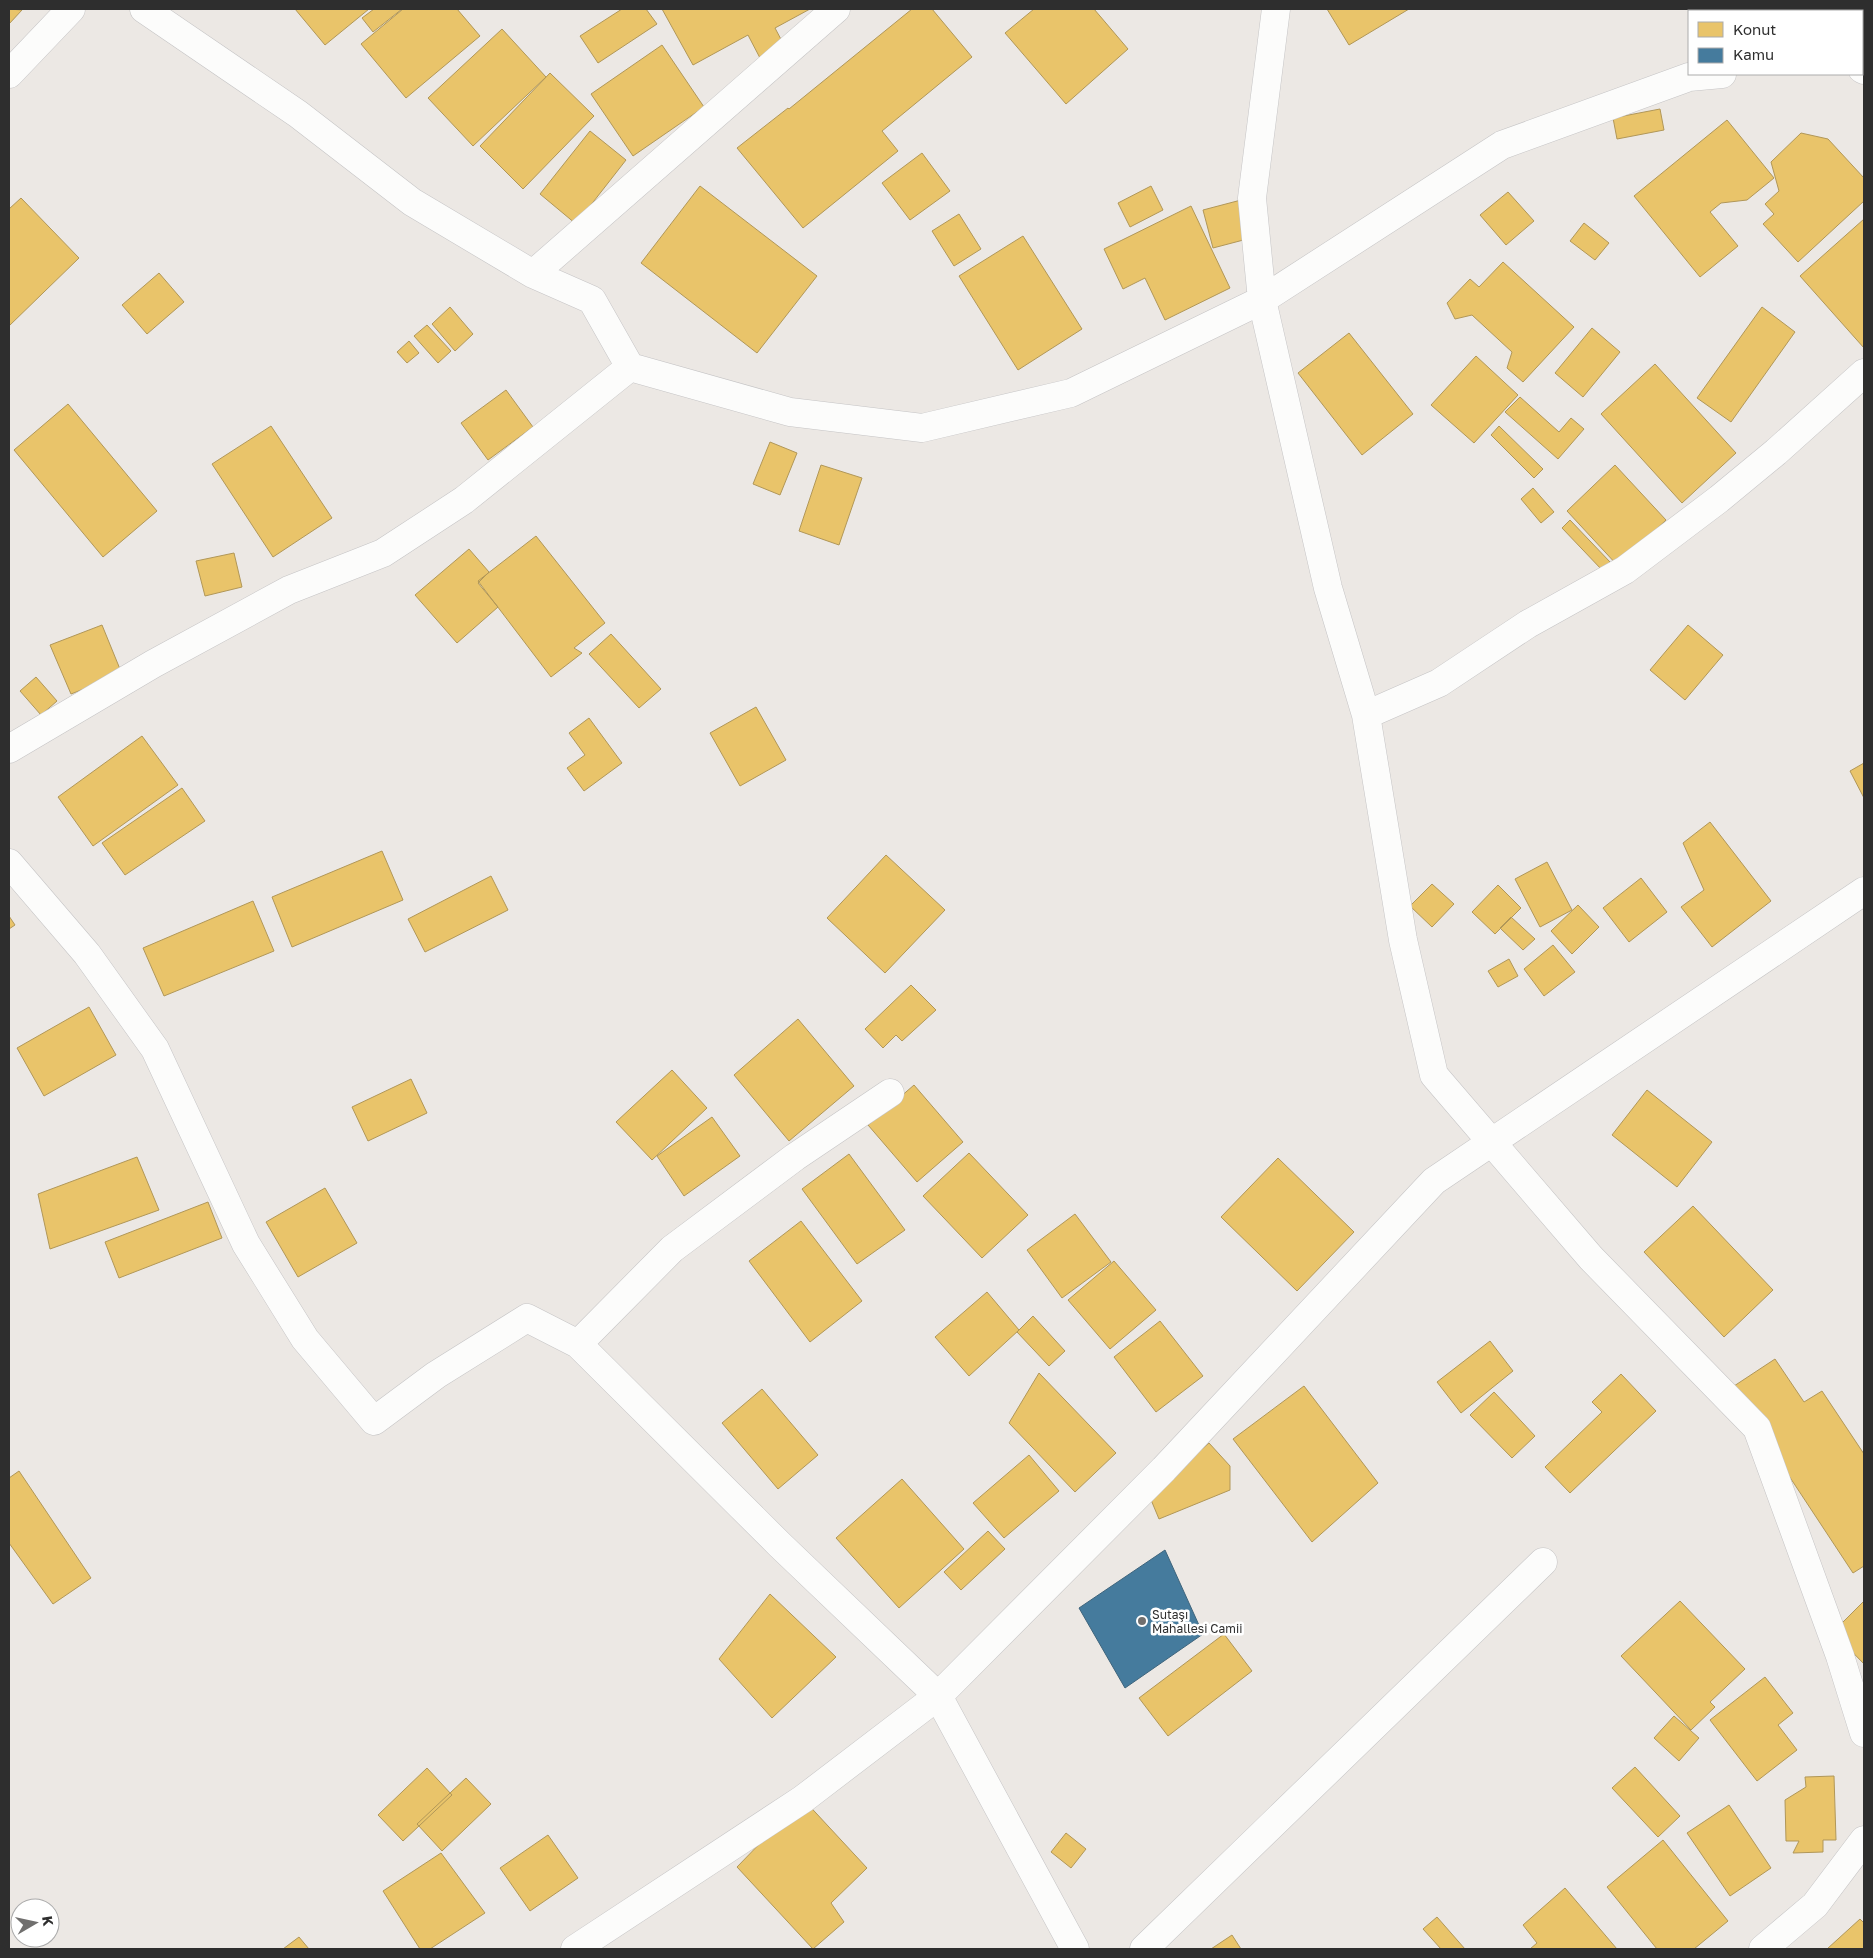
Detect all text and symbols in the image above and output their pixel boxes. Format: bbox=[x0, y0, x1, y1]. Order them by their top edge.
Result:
legend bbox=[1688, 10, 1863, 75]
text: Konut bbox=[1733, 20, 1776, 38]
text: Kamu bbox=[1733, 45, 1774, 63]
place label: Sutaşı Mahallesi Camii bbox=[1152, 1607, 1242, 1636]
marker: Sutaşı Mahallesi Camii bbox=[1136, 1615, 1148, 1627]
north arrow bbox=[10, 1898, 60, 1948]
text: K bbox=[39, 1915, 58, 1927]

